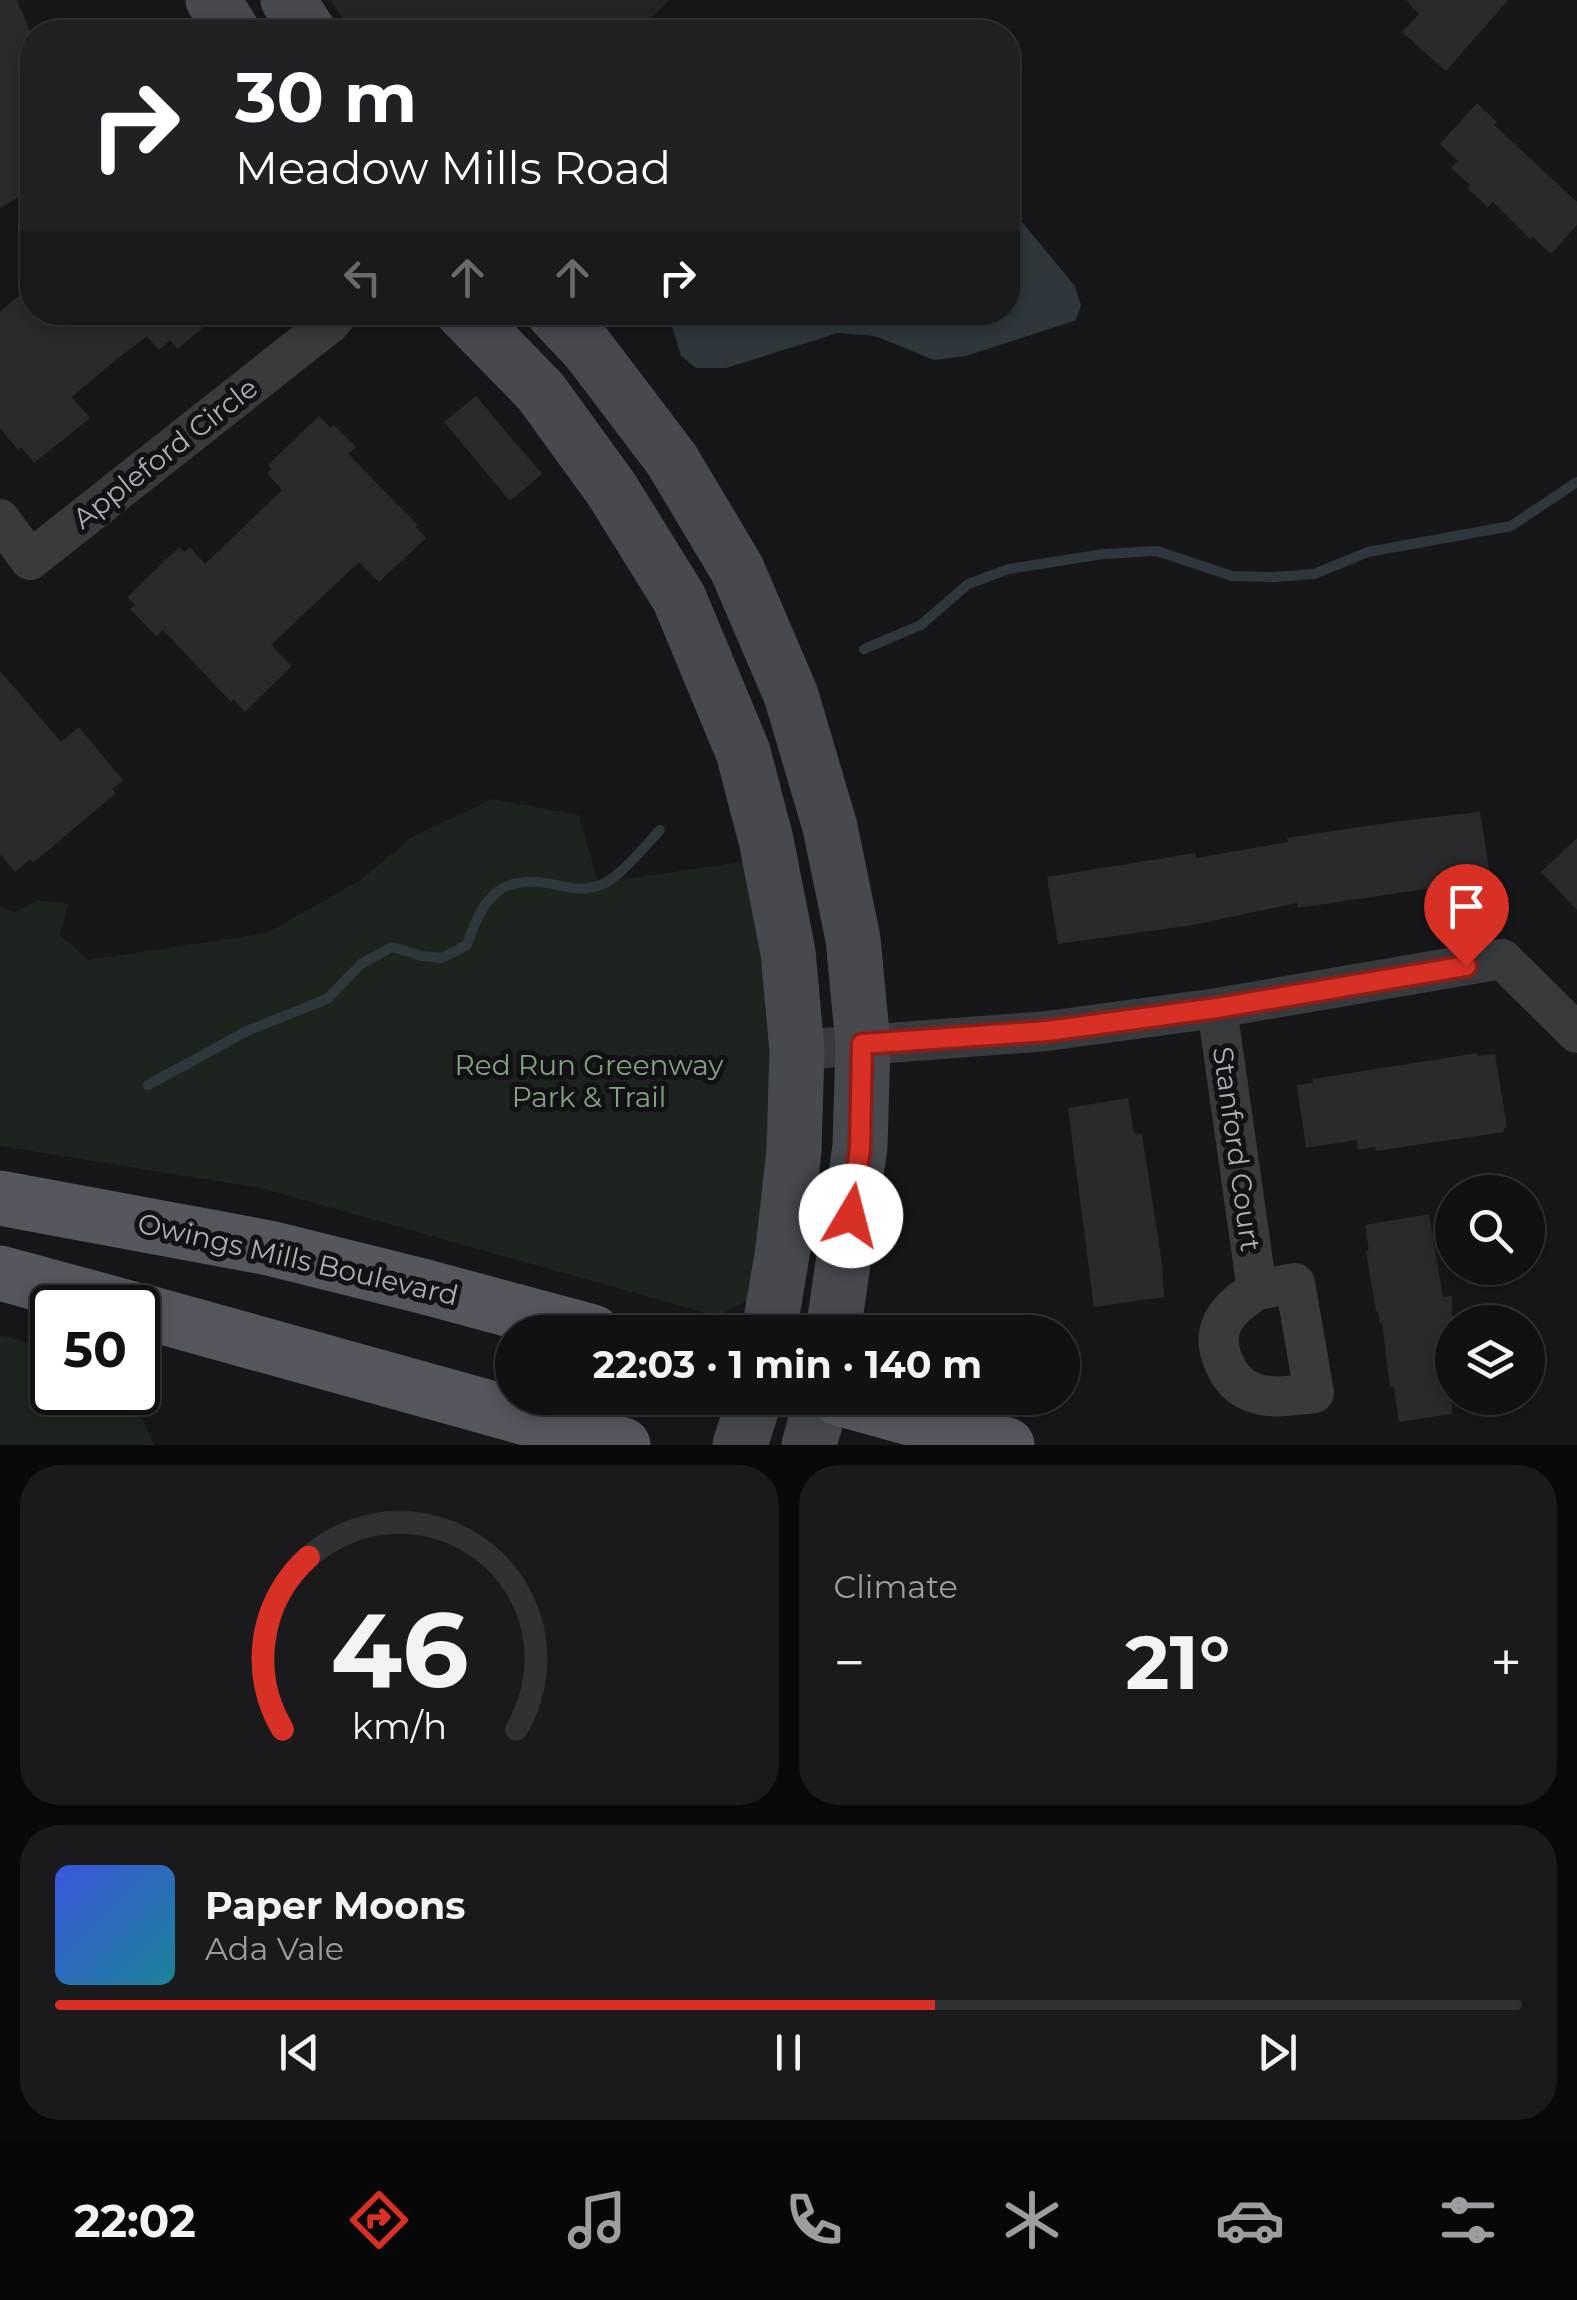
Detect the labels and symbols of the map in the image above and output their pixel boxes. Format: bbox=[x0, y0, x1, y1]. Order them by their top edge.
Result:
street label: Appleford Circle bbox=[66, 370, 264, 536]
pin bbox=[1424, 864, 1509, 967]
street label: Stanford Court bbox=[1206, 1045, 1268, 1253]
park label: Red Run Greenway Park & Trail bbox=[454, 1048, 724, 1114]
position arrow bbox=[799, 1164, 903, 1268]
street label: Owings Mills Boulevard bbox=[135, 1206, 461, 1312]
speed limit sign: 50 bbox=[30, 1285, 160, 1415]

